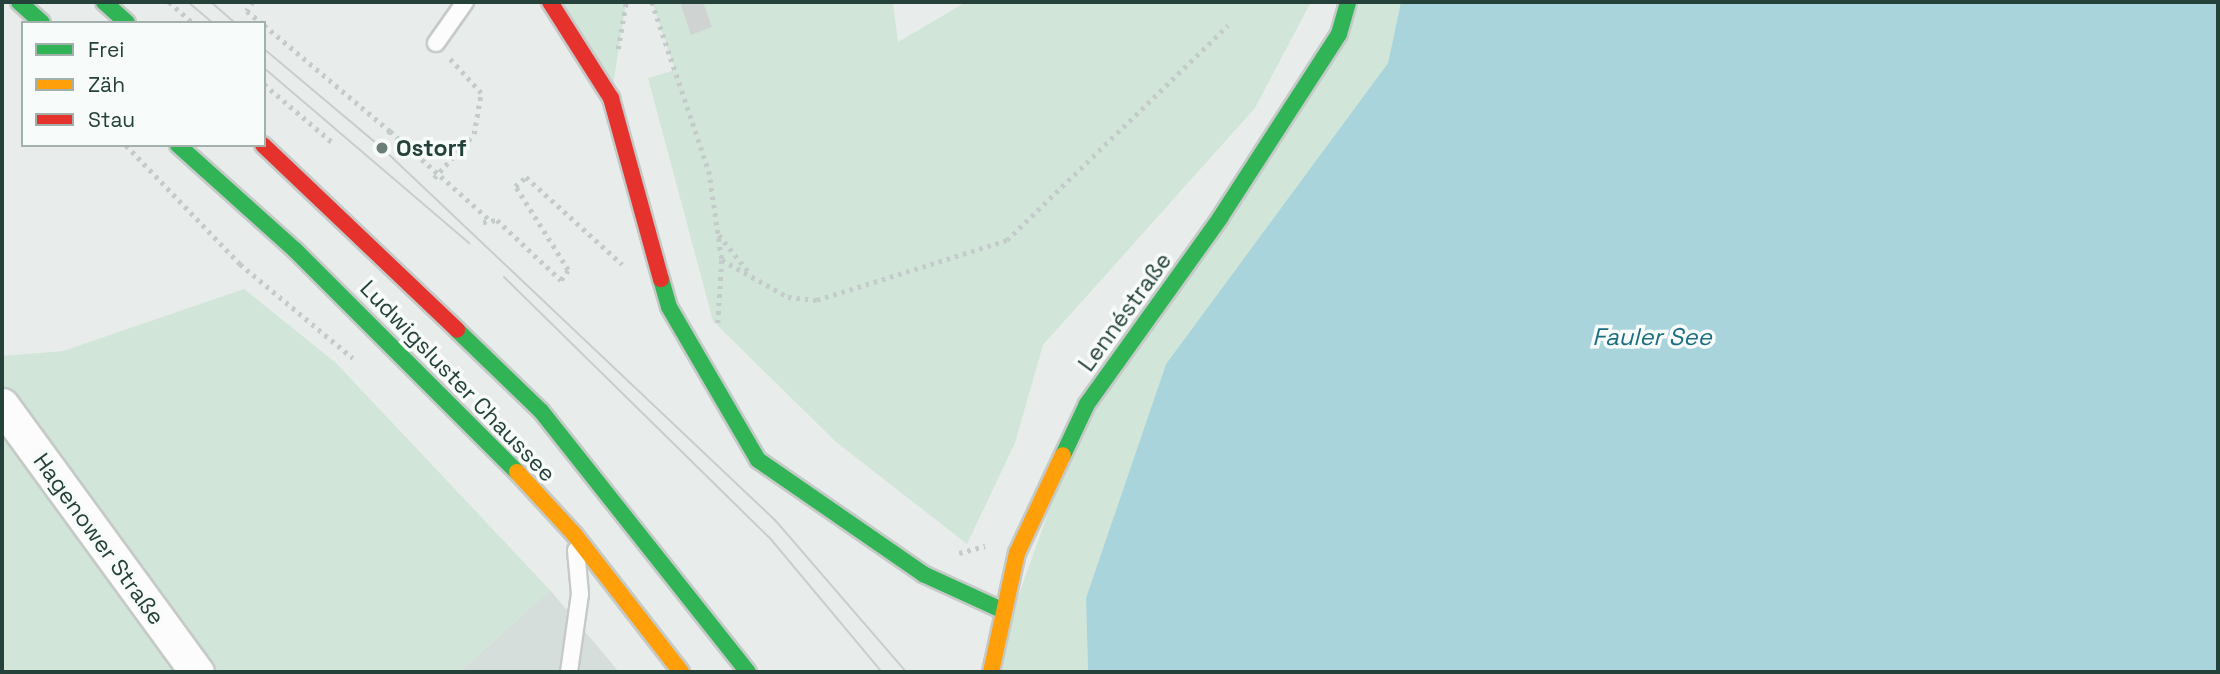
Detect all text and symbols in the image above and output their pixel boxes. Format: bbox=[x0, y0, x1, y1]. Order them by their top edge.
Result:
legend bbox=[21, 21, 266, 147]
text: Frei bbox=[88, 36, 124, 63]
text: Zäh bbox=[88, 71, 125, 98]
text: Stau bbox=[88, 106, 135, 133]
place label: Ostorf bbox=[396, 134, 467, 162]
marker: Ostorf bbox=[374, 140, 390, 156]
street label: Lennéstraße bbox=[1073, 247, 1177, 377]
street label: Ludwigsluster Chaussee bbox=[354, 274, 562, 488]
water label: Fauler See bbox=[1592, 323, 1712, 351]
street label: Hagenower Straße bbox=[28, 448, 170, 630]

